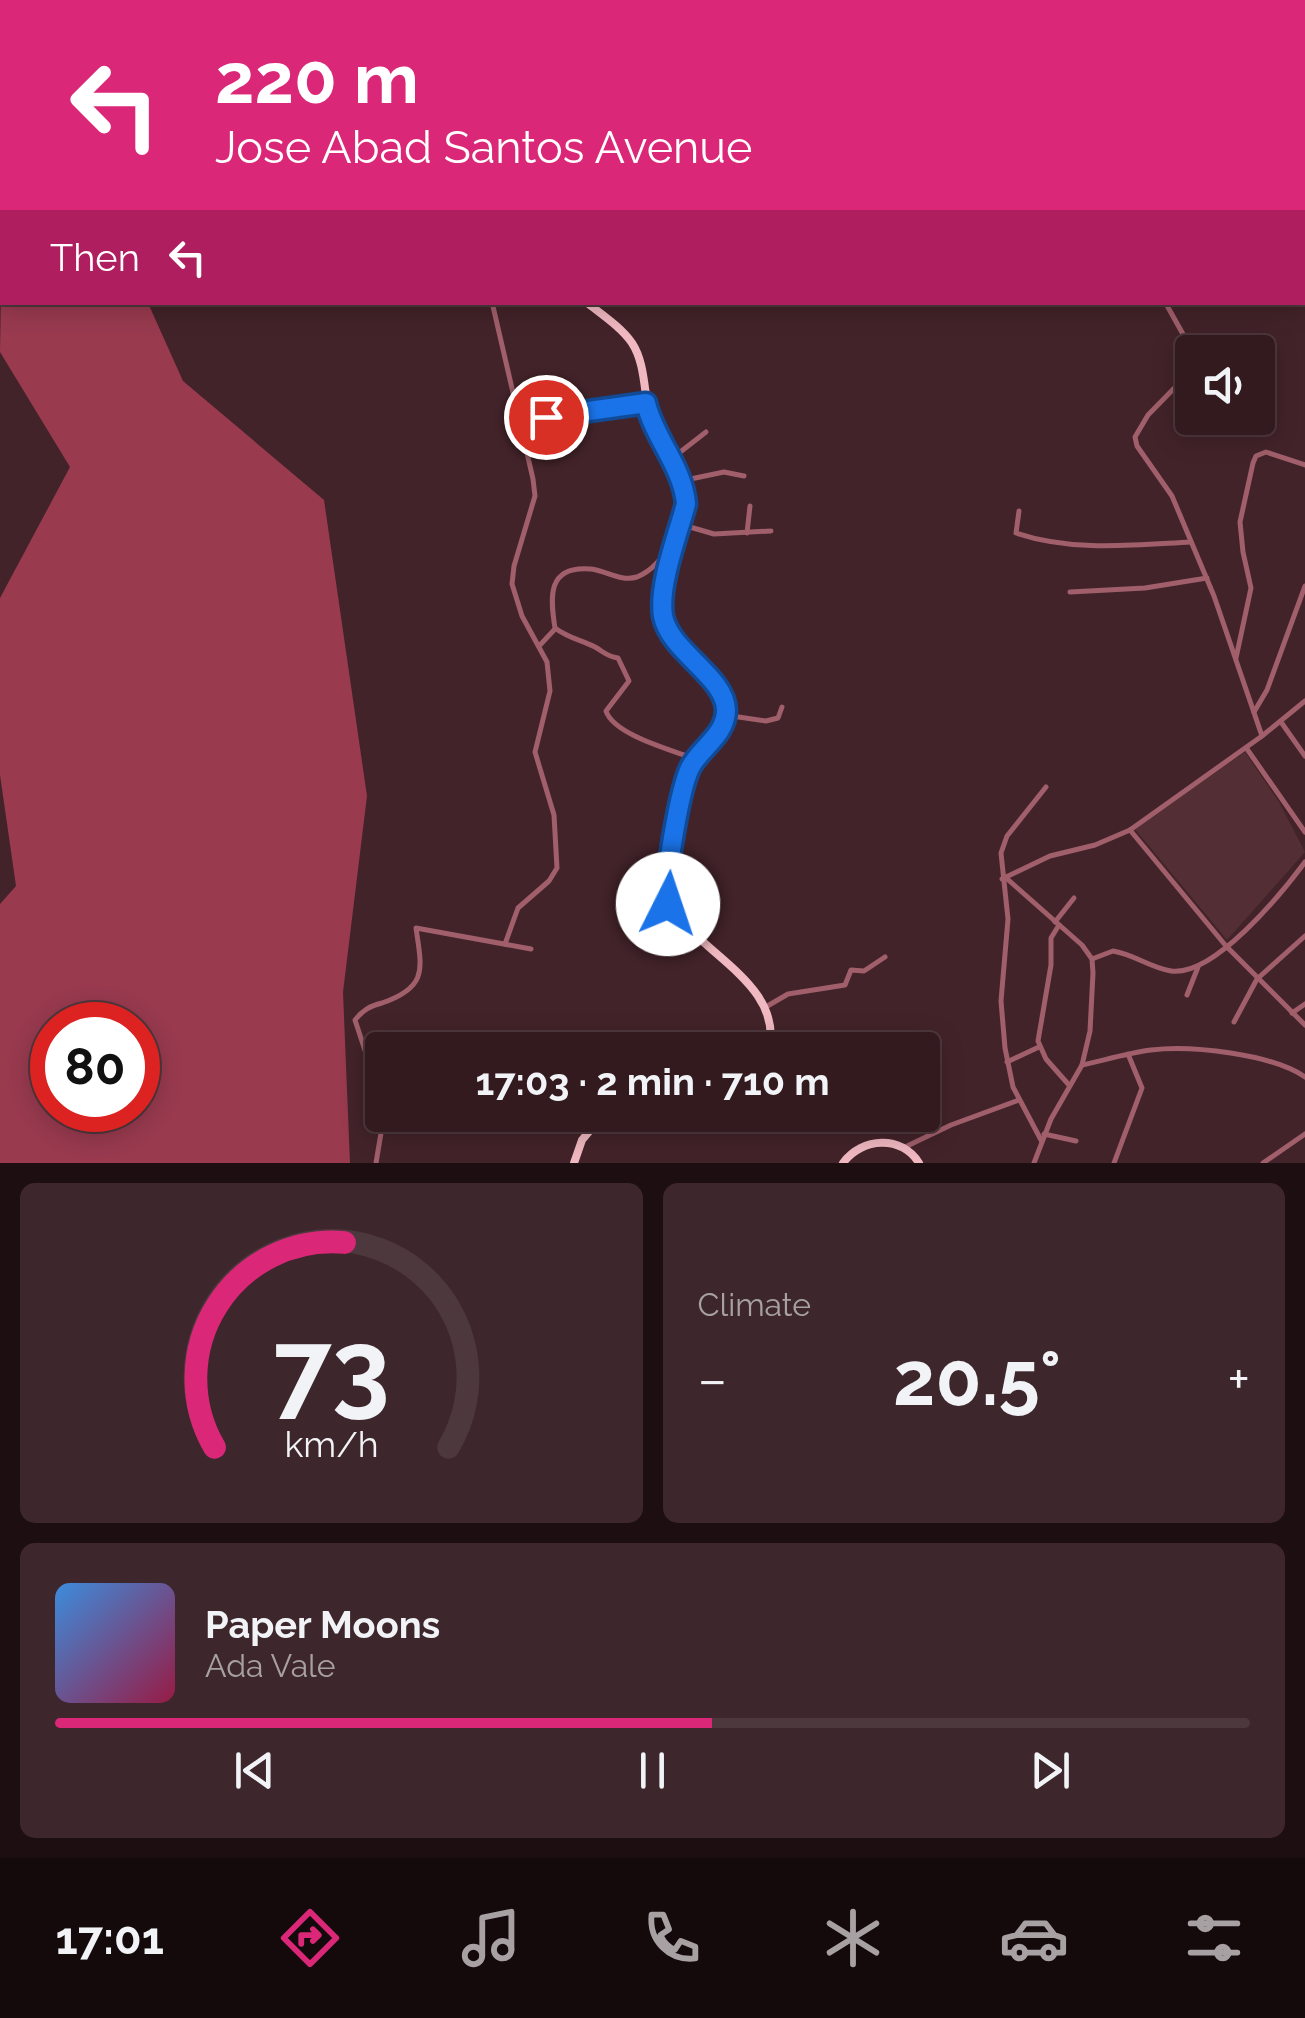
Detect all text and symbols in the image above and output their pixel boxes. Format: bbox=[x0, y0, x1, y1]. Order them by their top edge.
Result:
text: 220 m bbox=[215, 37, 419, 119]
icon: left bbox=[50, 40, 180, 170]
text: Jose Abad Santos Avenue bbox=[215, 121, 752, 174]
icon: left bbox=[160, 230, 215, 285]
text: Then bbox=[50, 235, 140, 280]
map controls bbox=[1175, 335, 1275, 435]
button: sound bbox=[1175, 335, 1275, 435]
pin bbox=[504, 375, 589, 460]
icon: arrive bbox=[519, 390, 574, 445]
position arrow bbox=[616, 852, 720, 956]
speed limit sign: 80 bbox=[30, 1002, 160, 1132]
text: 17:03 · 2 min · 710 m bbox=[475, 1059, 830, 1104]
text: Climate bbox=[698, 1286, 811, 1323]
text: 73 bbox=[273, 1307, 389, 1429]
text: 20.5° bbox=[893, 1334, 1061, 1423]
text: − bbox=[698, 1347, 727, 1412]
text: + bbox=[1227, 1347, 1250, 1412]
text: km/h bbox=[284, 1423, 378, 1465]
text: Paper Moons bbox=[205, 1602, 440, 1647]
text: Ada Vale bbox=[205, 1647, 336, 1684]
icon: previous bbox=[227, 1743, 282, 1798]
icon: pause bbox=[625, 1743, 680, 1798]
icon: next bbox=[1023, 1743, 1078, 1798]
icon: directions bbox=[275, 1903, 345, 1973]
icon: music bbox=[456, 1903, 526, 1973]
icon: phone bbox=[637, 1903, 707, 1973]
icon: climate bbox=[818, 1903, 888, 1973]
icon: car bbox=[999, 1903, 1069, 1973]
icon: filters bbox=[1179, 1903, 1249, 1973]
text: 17:01 bbox=[55, 1912, 164, 1965]

